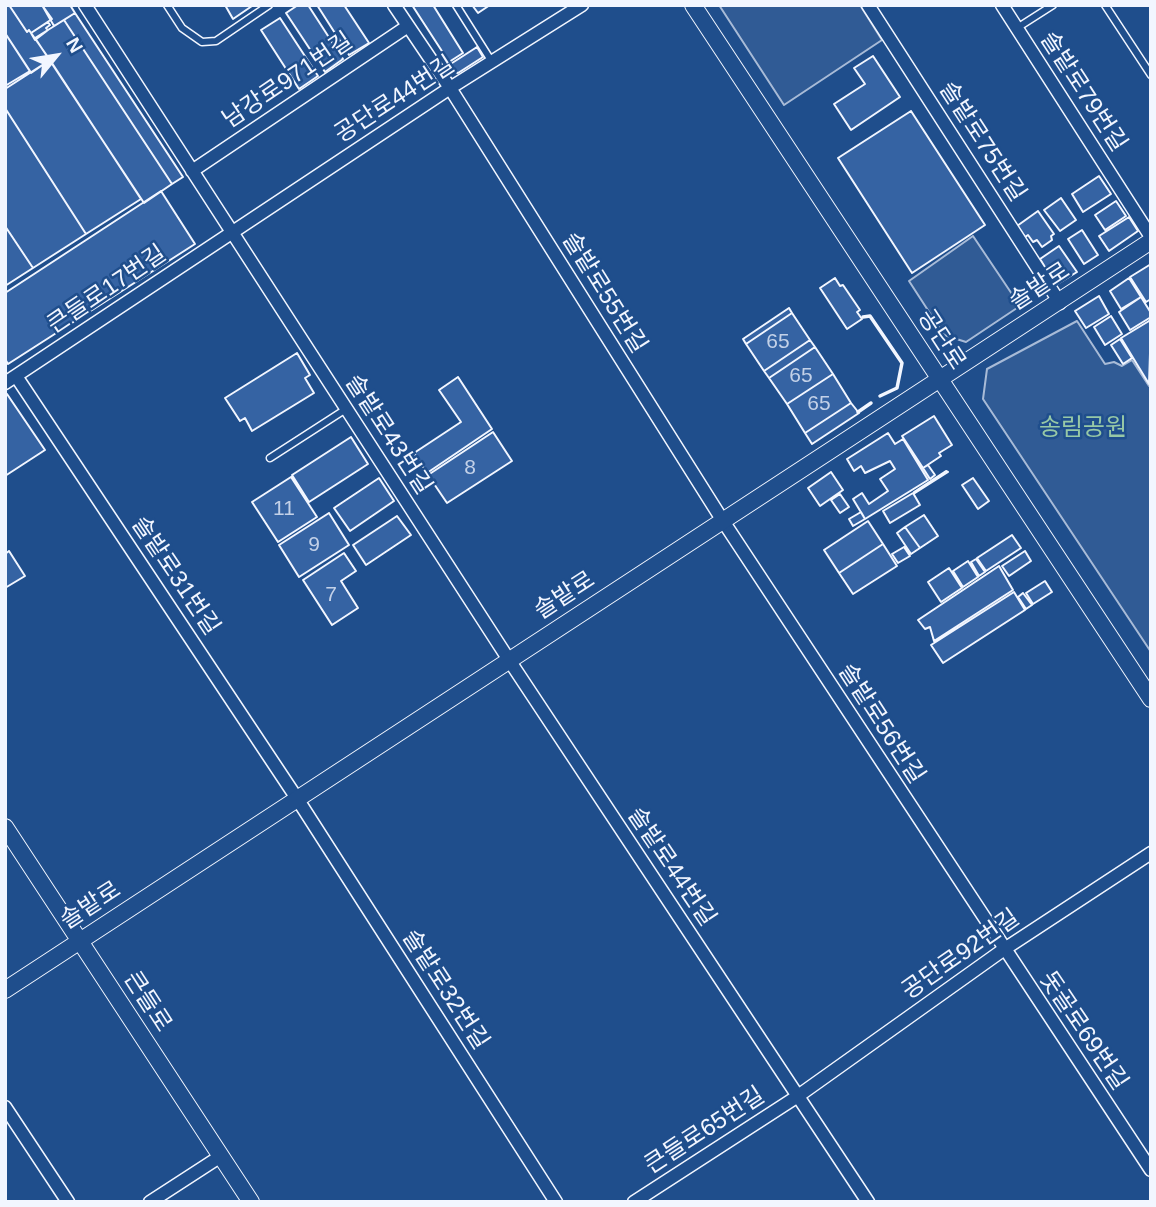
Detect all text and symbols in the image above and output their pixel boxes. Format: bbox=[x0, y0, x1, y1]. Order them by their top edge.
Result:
north arrow bbox=[21, 21, 91, 91]
street label: 남강로971번길 bbox=[218, 27, 358, 135]
street label: 솔밭로79번길 bbox=[1034, 27, 1132, 157]
text: N bbox=[62, 34, 87, 56]
street label: 공단로44번길 bbox=[330, 51, 460, 149]
street label: 솔밭로75번길 bbox=[933, 77, 1031, 207]
street label: 솔밭로55번길 bbox=[555, 227, 653, 359]
street label: 큰들로17번길 bbox=[42, 240, 172, 340]
street label: 솔밭로 bbox=[1004, 257, 1076, 317]
street label: 공단로 bbox=[911, 304, 971, 376]
house number: 65 bbox=[766, 329, 790, 355]
house number: 65 bbox=[789, 363, 813, 389]
street label: 솔밭로43번길 bbox=[339, 370, 437, 500]
house number: 65 bbox=[807, 391, 831, 417]
park label: 송림공원 bbox=[1039, 414, 1127, 442]
house number: 8 bbox=[464, 455, 476, 481]
house number: 11 bbox=[273, 496, 295, 522]
street label: 솔밭로31번길 bbox=[125, 511, 225, 641]
house number: 9 bbox=[308, 532, 320, 558]
street label: 솔밭로 bbox=[529, 566, 601, 626]
house number: 7 bbox=[325, 582, 337, 608]
street label: 솔밭로56번길 bbox=[832, 659, 930, 789]
street label: 솔밭로44번길 bbox=[621, 802, 721, 932]
street label: 솔밭로 bbox=[55, 876, 127, 936]
street label: 공단로92번길 bbox=[897, 904, 1025, 1006]
street label: 솔밭로32번길 bbox=[396, 925, 494, 1055]
street label: 큰들로 bbox=[117, 966, 177, 1038]
street label: 돗골로69번길 bbox=[1033, 966, 1133, 1096]
street label: 큰들로65번길 bbox=[640, 1082, 770, 1180]

